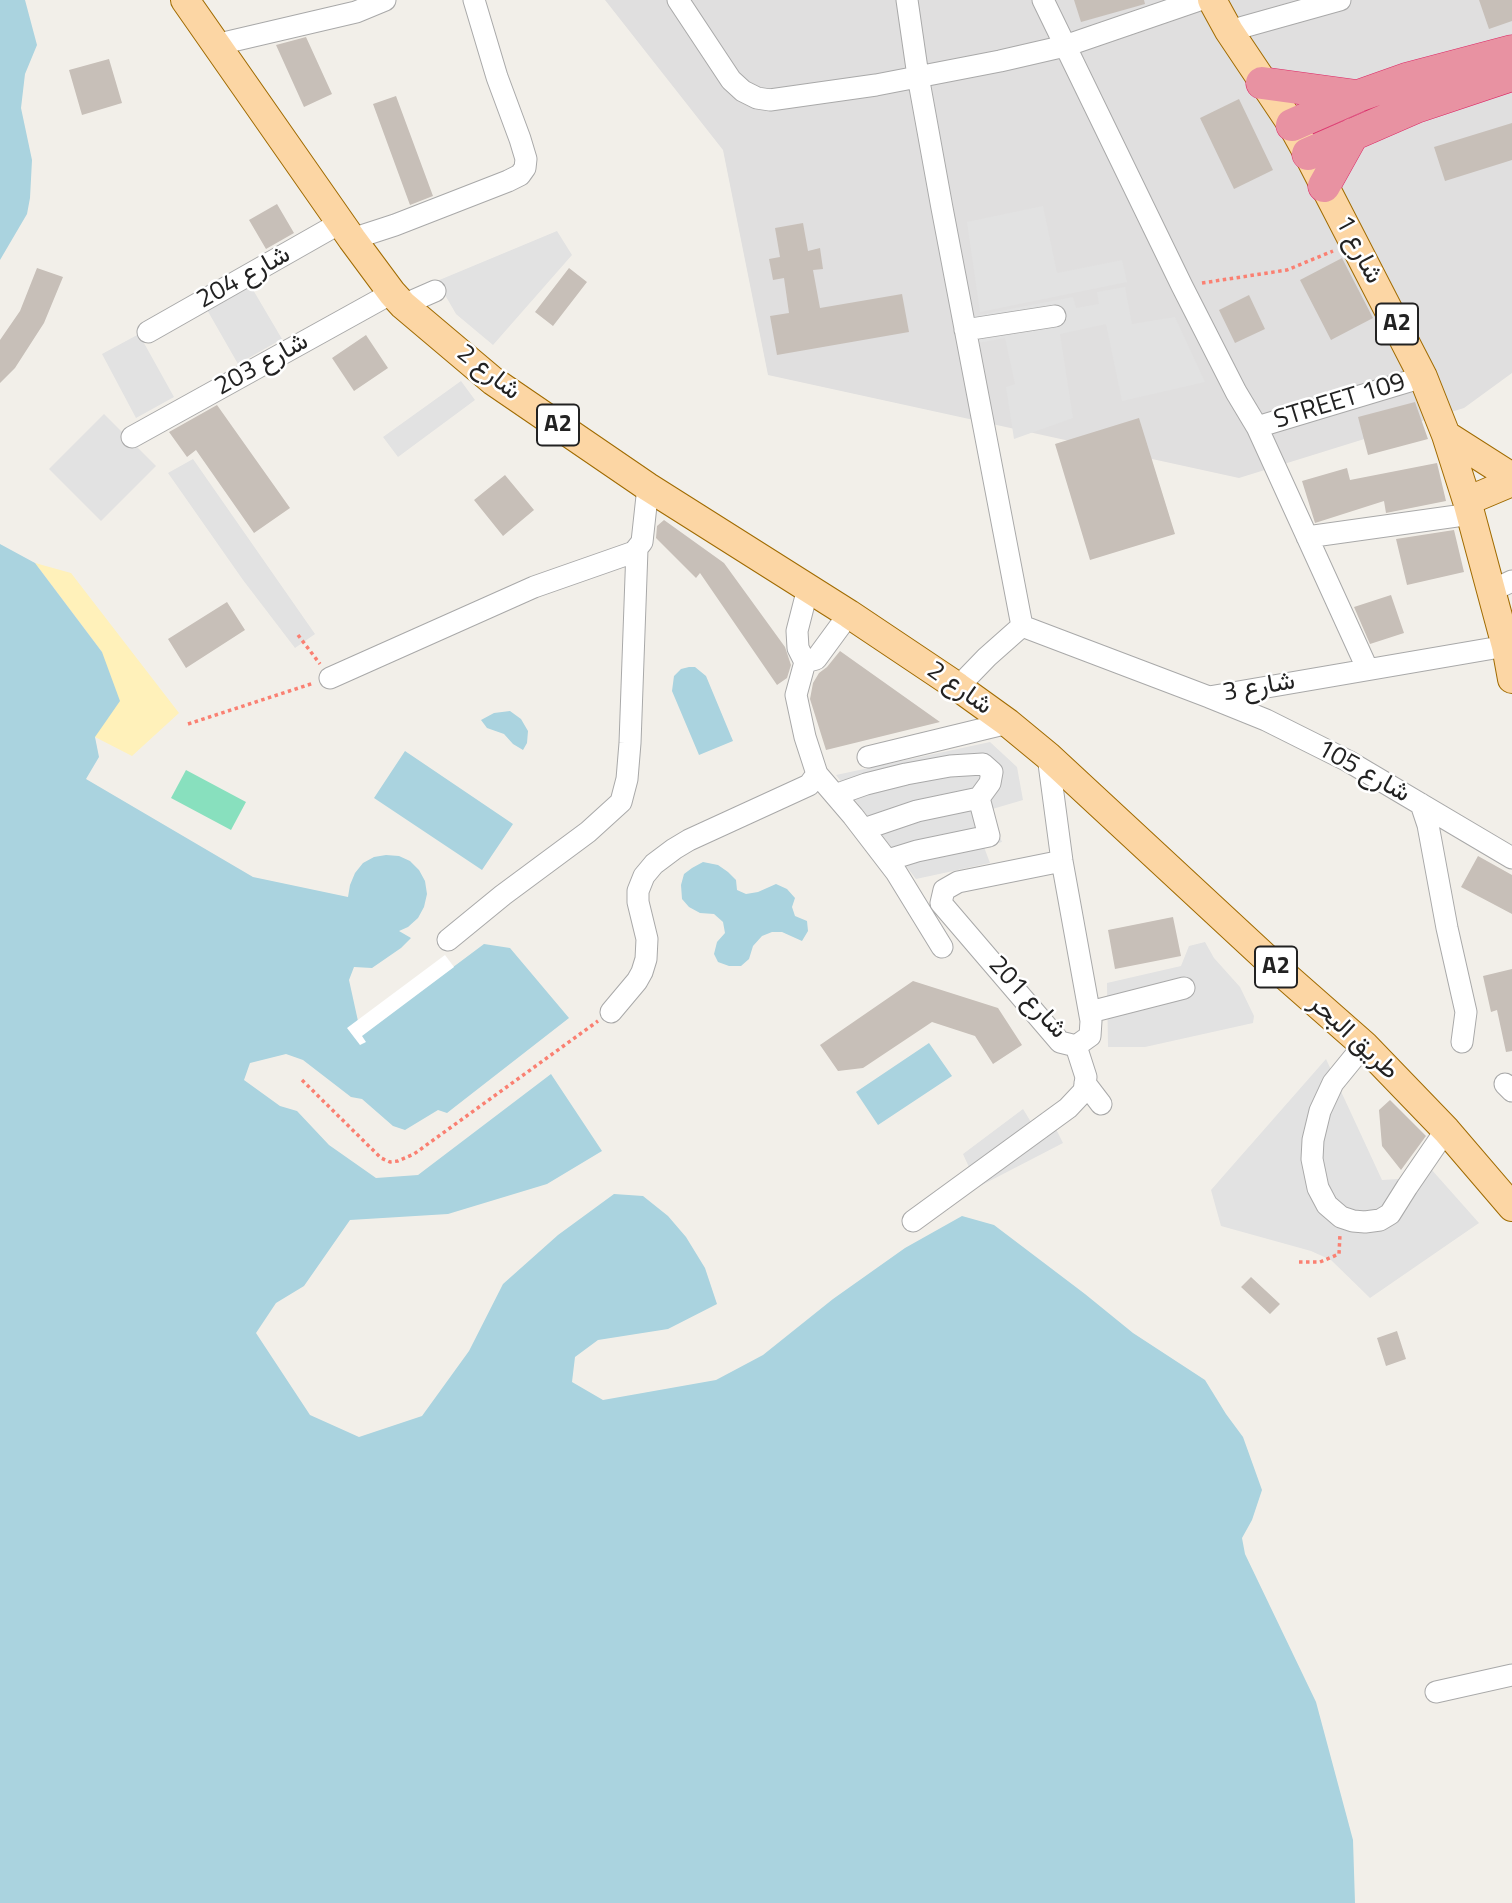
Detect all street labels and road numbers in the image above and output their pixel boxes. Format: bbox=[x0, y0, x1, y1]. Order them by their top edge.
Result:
street label: شارع 1 bbox=[1327, 211, 1389, 289]
street label: شارع 204 bbox=[192, 240, 296, 316]
road number: A2 bbox=[1376, 304, 1418, 344]
street label: شارع 203 bbox=[210, 327, 314, 403]
street label: شارع 2 bbox=[450, 338, 526, 408]
street label: STREET 109 bbox=[1271, 367, 1409, 437]
road number: A2 bbox=[537, 404, 579, 446]
street label: شارع 2 bbox=[920, 655, 998, 723]
street label: شارع 3 bbox=[1221, 666, 1297, 710]
street label: شارع 105 bbox=[1311, 734, 1415, 810]
road number: A2 bbox=[1255, 946, 1297, 987]
street label: شارع 201 bbox=[981, 950, 1073, 1046]
street label: طريق البحر bbox=[1302, 989, 1404, 1087]

